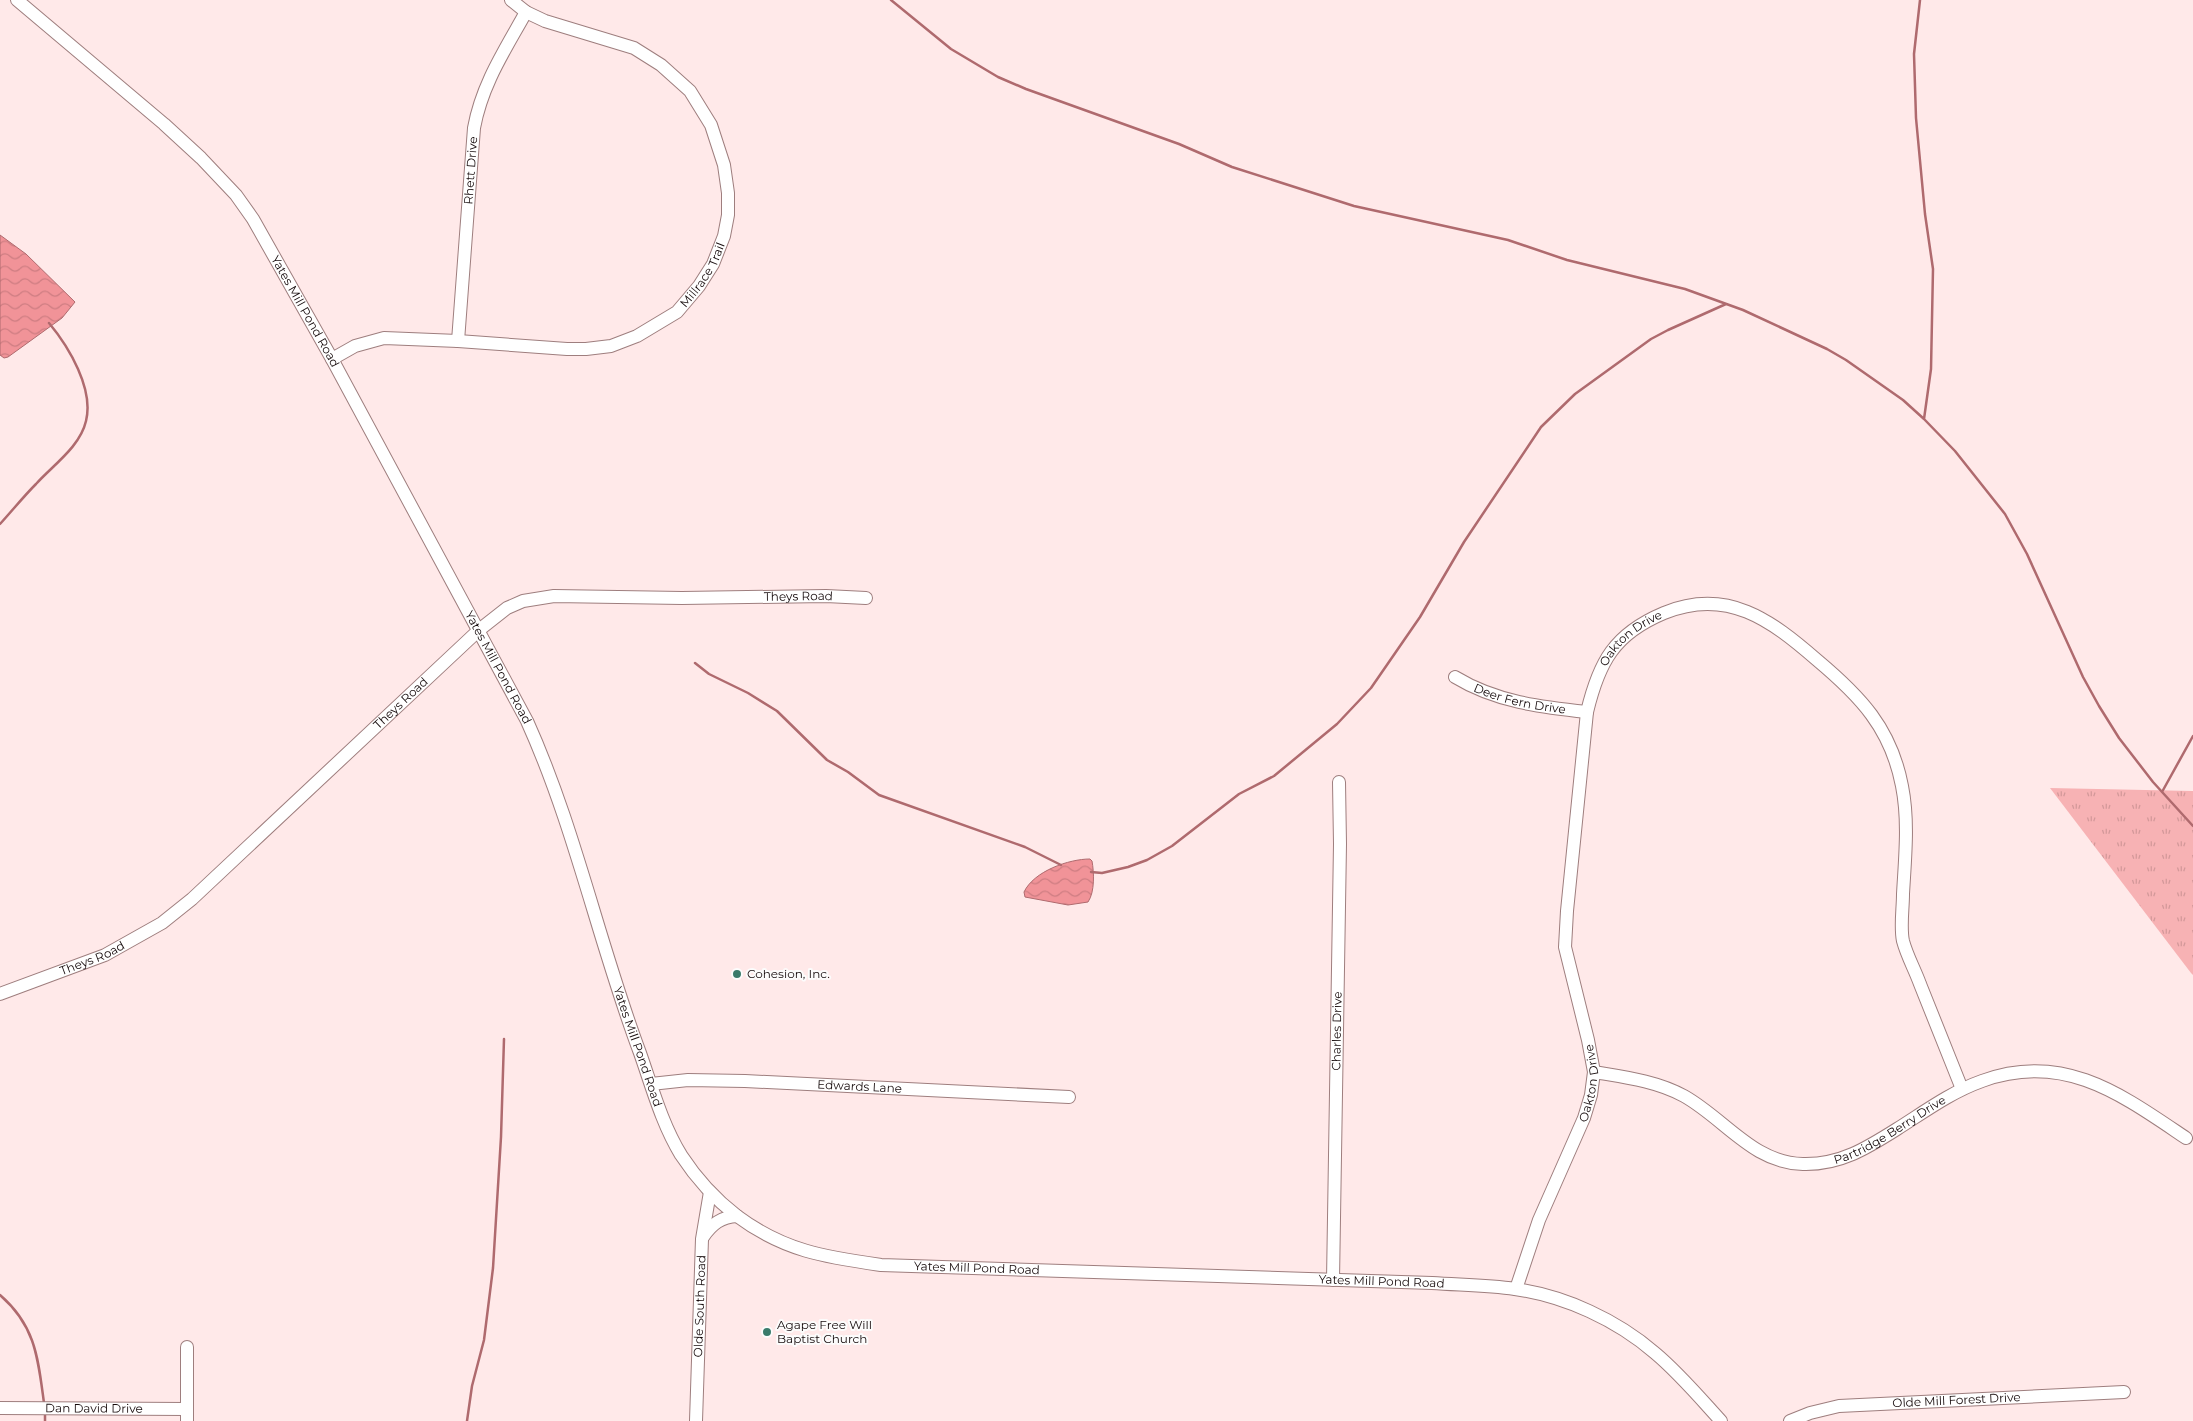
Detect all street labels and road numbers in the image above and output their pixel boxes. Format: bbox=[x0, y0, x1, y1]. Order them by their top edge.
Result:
street label: Rhett Drive bbox=[460, 136, 480, 205]
street label: Millrace Trail bbox=[676, 240, 728, 310]
street label: Yates Mill Pond Road bbox=[268, 253, 343, 370]
street label: Theys Road bbox=[764, 588, 833, 604]
street label: Oakton Drive bbox=[1596, 607, 1664, 669]
street label: Yates Mill Pond Road bbox=[462, 608, 535, 726]
street label: Theys Road bbox=[370, 674, 431, 732]
street label: Deer Fern Drive bbox=[1471, 680, 1567, 717]
street label: Theys Road bbox=[58, 937, 127, 978]
street label: Yates Mill Pond Road bbox=[611, 985, 666, 1109]
street label: Charles Drive bbox=[1328, 991, 1345, 1071]
street label: Oakton Drive bbox=[1575, 1043, 1601, 1124]
street label: Edwards Lane bbox=[817, 1077, 902, 1096]
street label: Partridge Berry Drive bbox=[1832, 1092, 1948, 1167]
street label: Olde South Road bbox=[690, 1255, 708, 1357]
street label: Yates Mill Pond Road bbox=[914, 1258, 1040, 1277]
street label: Yates Mill Pond Road bbox=[1318, 1271, 1445, 1291]
street label: Olde Mill Forest Drive bbox=[1892, 1389, 2021, 1410]
street label: Dan David Drive bbox=[45, 1400, 143, 1416]

